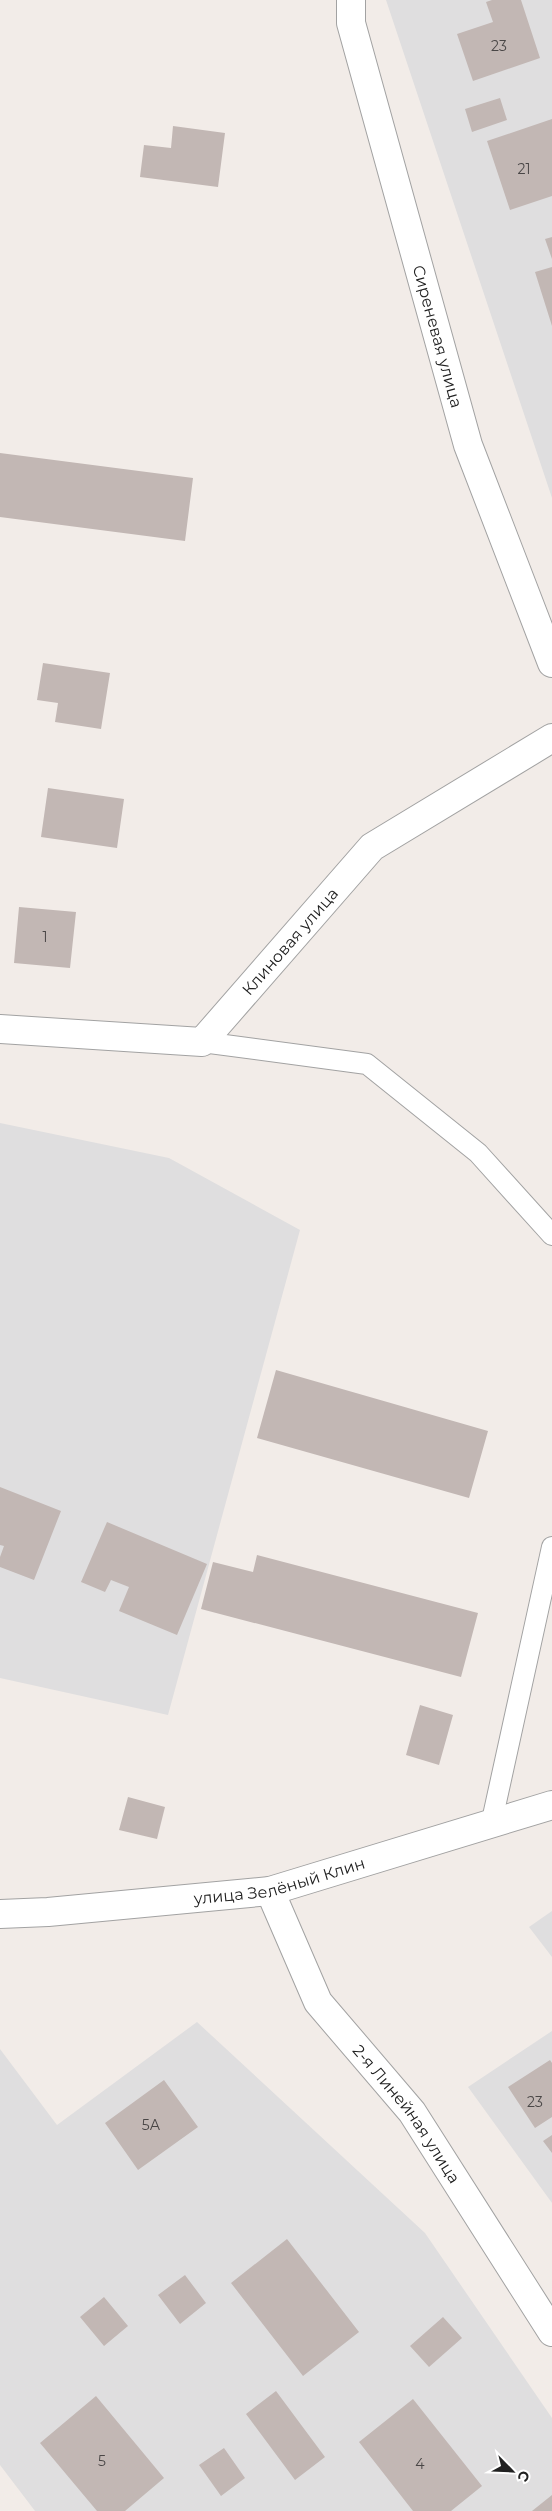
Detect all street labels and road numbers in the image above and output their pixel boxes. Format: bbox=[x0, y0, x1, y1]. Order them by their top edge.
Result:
street label: Сиреневая улица bbox=[409, 263, 467, 410]
street label: Клиновая улица bbox=[238, 884, 342, 999]
street label: улица Зелёный Клин bbox=[192, 1853, 367, 1908]
street label: 2-я Линейная улица bbox=[349, 2041, 464, 2187]

